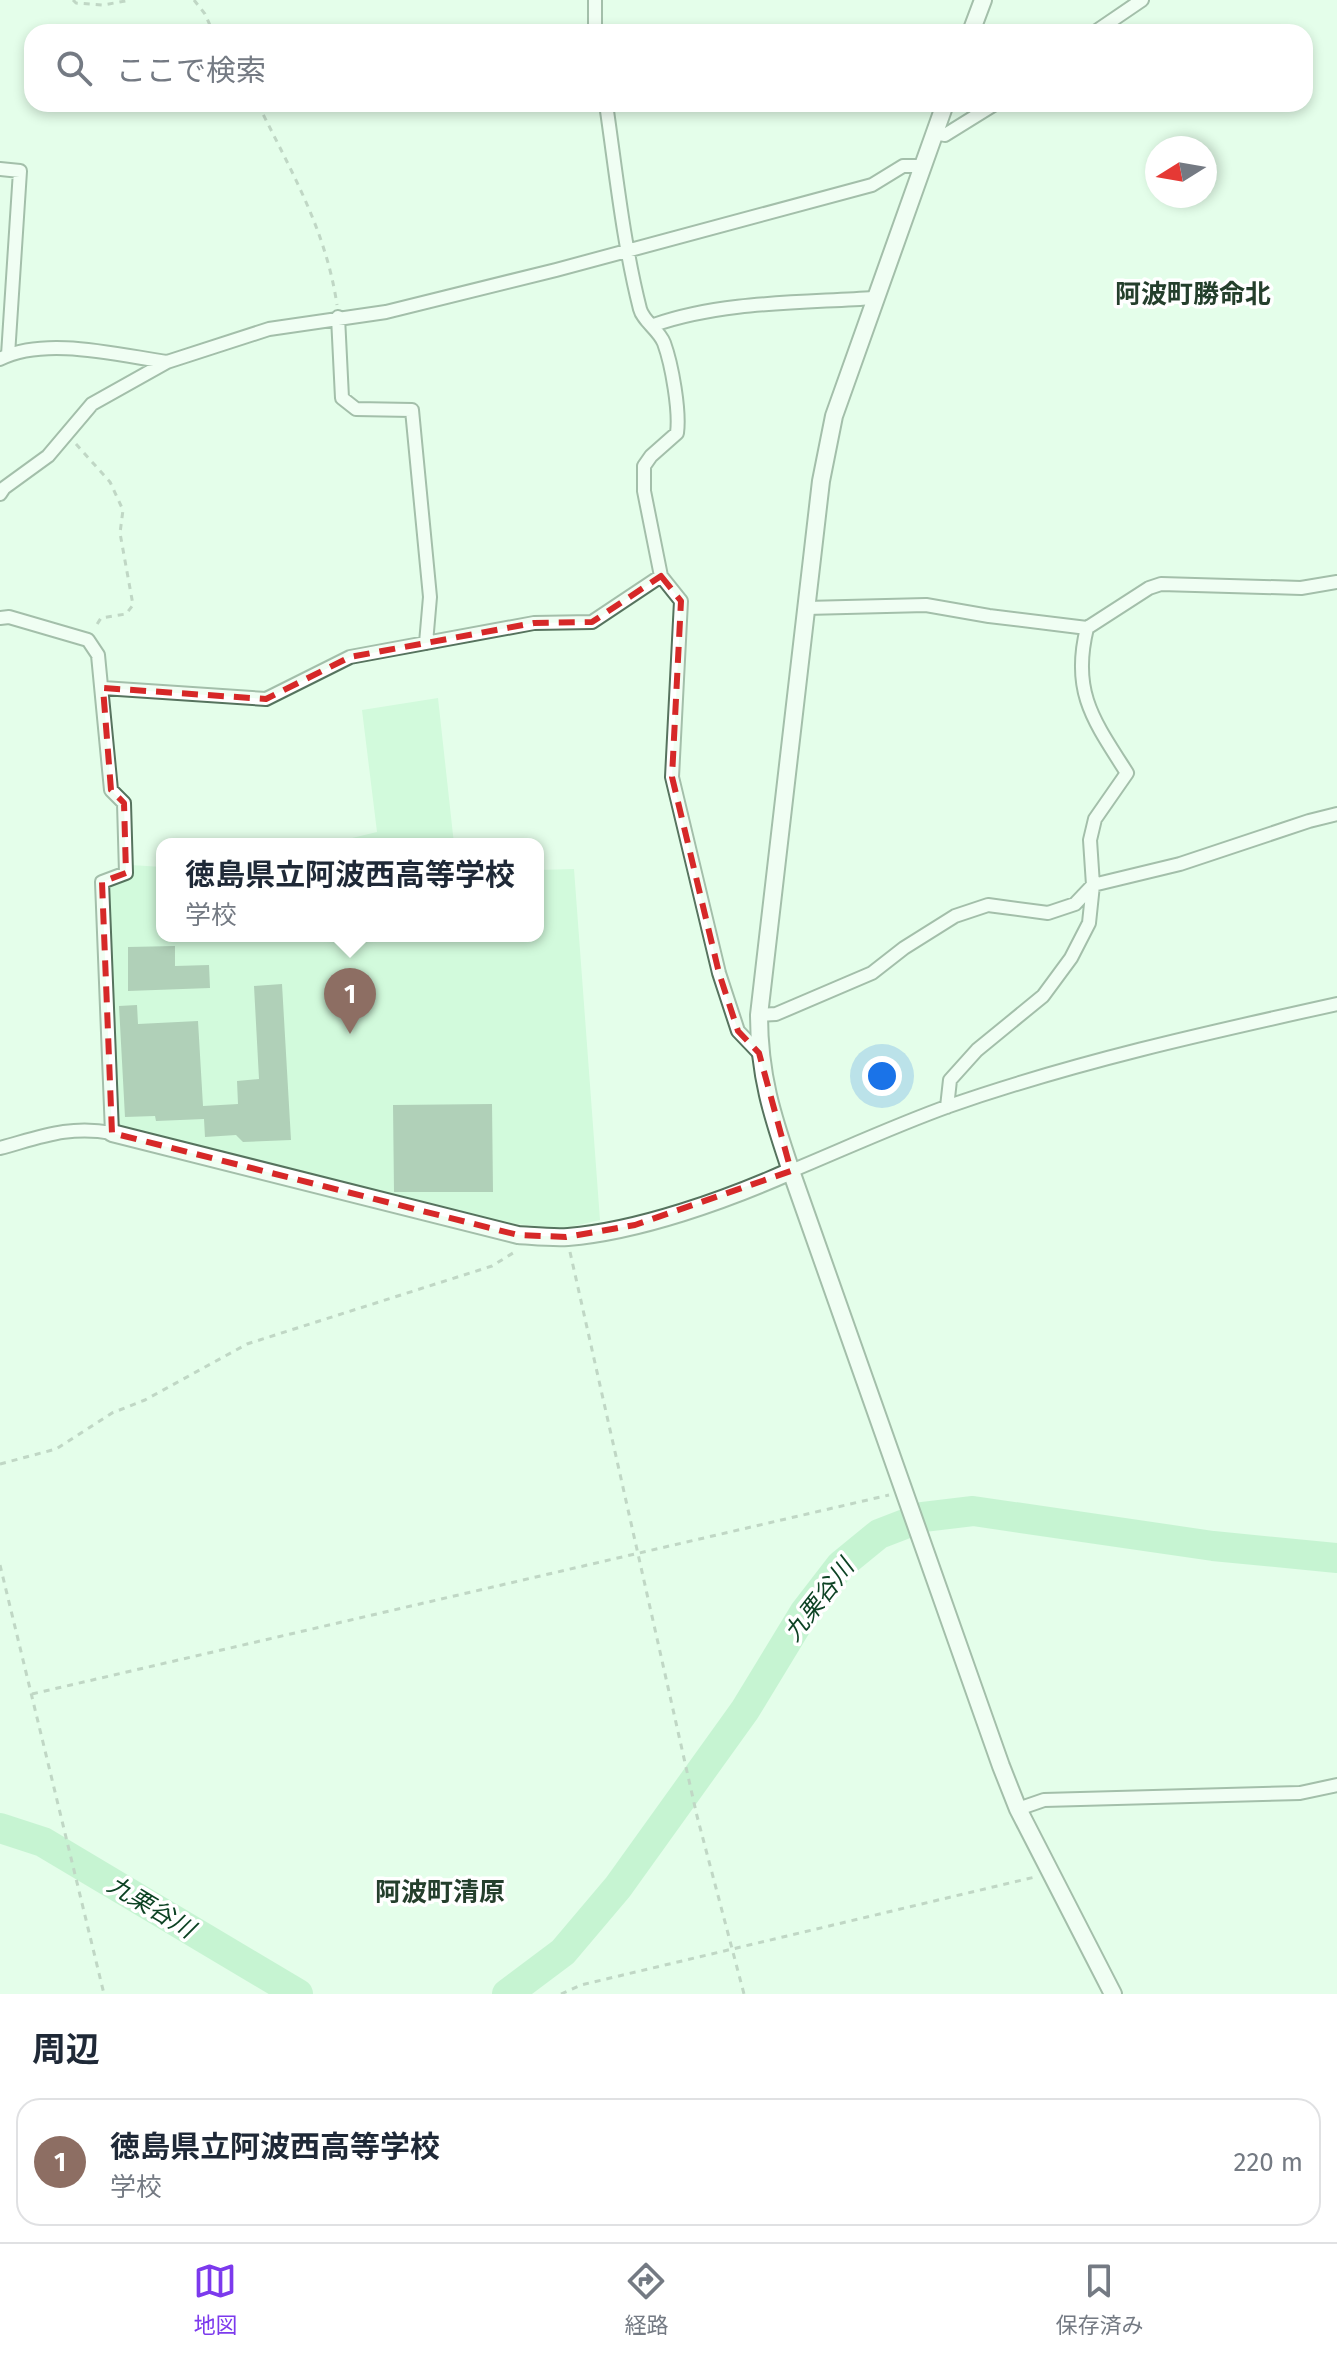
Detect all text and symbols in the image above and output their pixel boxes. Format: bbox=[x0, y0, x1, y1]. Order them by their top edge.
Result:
search box bbox=[24, 24, 1313, 112]
icon: search bbox=[52, 46, 96, 90]
text: ここで検索 bbox=[116, 53, 266, 89]
north arrow bbox=[1145, 136, 1217, 208]
district label: 阿波町勝命北 bbox=[1115, 279, 1271, 310]
popup bbox=[156, 838, 544, 942]
text: 徳島県立阿波西高等学校 bbox=[185, 857, 515, 893]
text: 学校 bbox=[185, 900, 237, 931]
pin: 1 bbox=[324, 968, 376, 1034]
your location bbox=[862, 1056, 902, 1096]
water label: 九栗谷川 bbox=[778, 1551, 861, 1646]
water label: 九栗谷川 bbox=[103, 1870, 202, 1945]
district label: 阿波町清原 bbox=[375, 1877, 505, 1908]
text: 周辺 bbox=[32, 2029, 100, 2070]
text: 徳島県立阿波西高等学校 bbox=[110, 2129, 440, 2165]
text: 1 bbox=[54, 2147, 66, 2178]
text: 220 m bbox=[1234, 2147, 1303, 2178]
text: 学校 bbox=[110, 2172, 162, 2203]
tab: 地図 bbox=[193, 2259, 238, 2339]
tab: 経路 bbox=[624, 2259, 669, 2339]
tab: 保存済み bbox=[1055, 2259, 1144, 2339]

